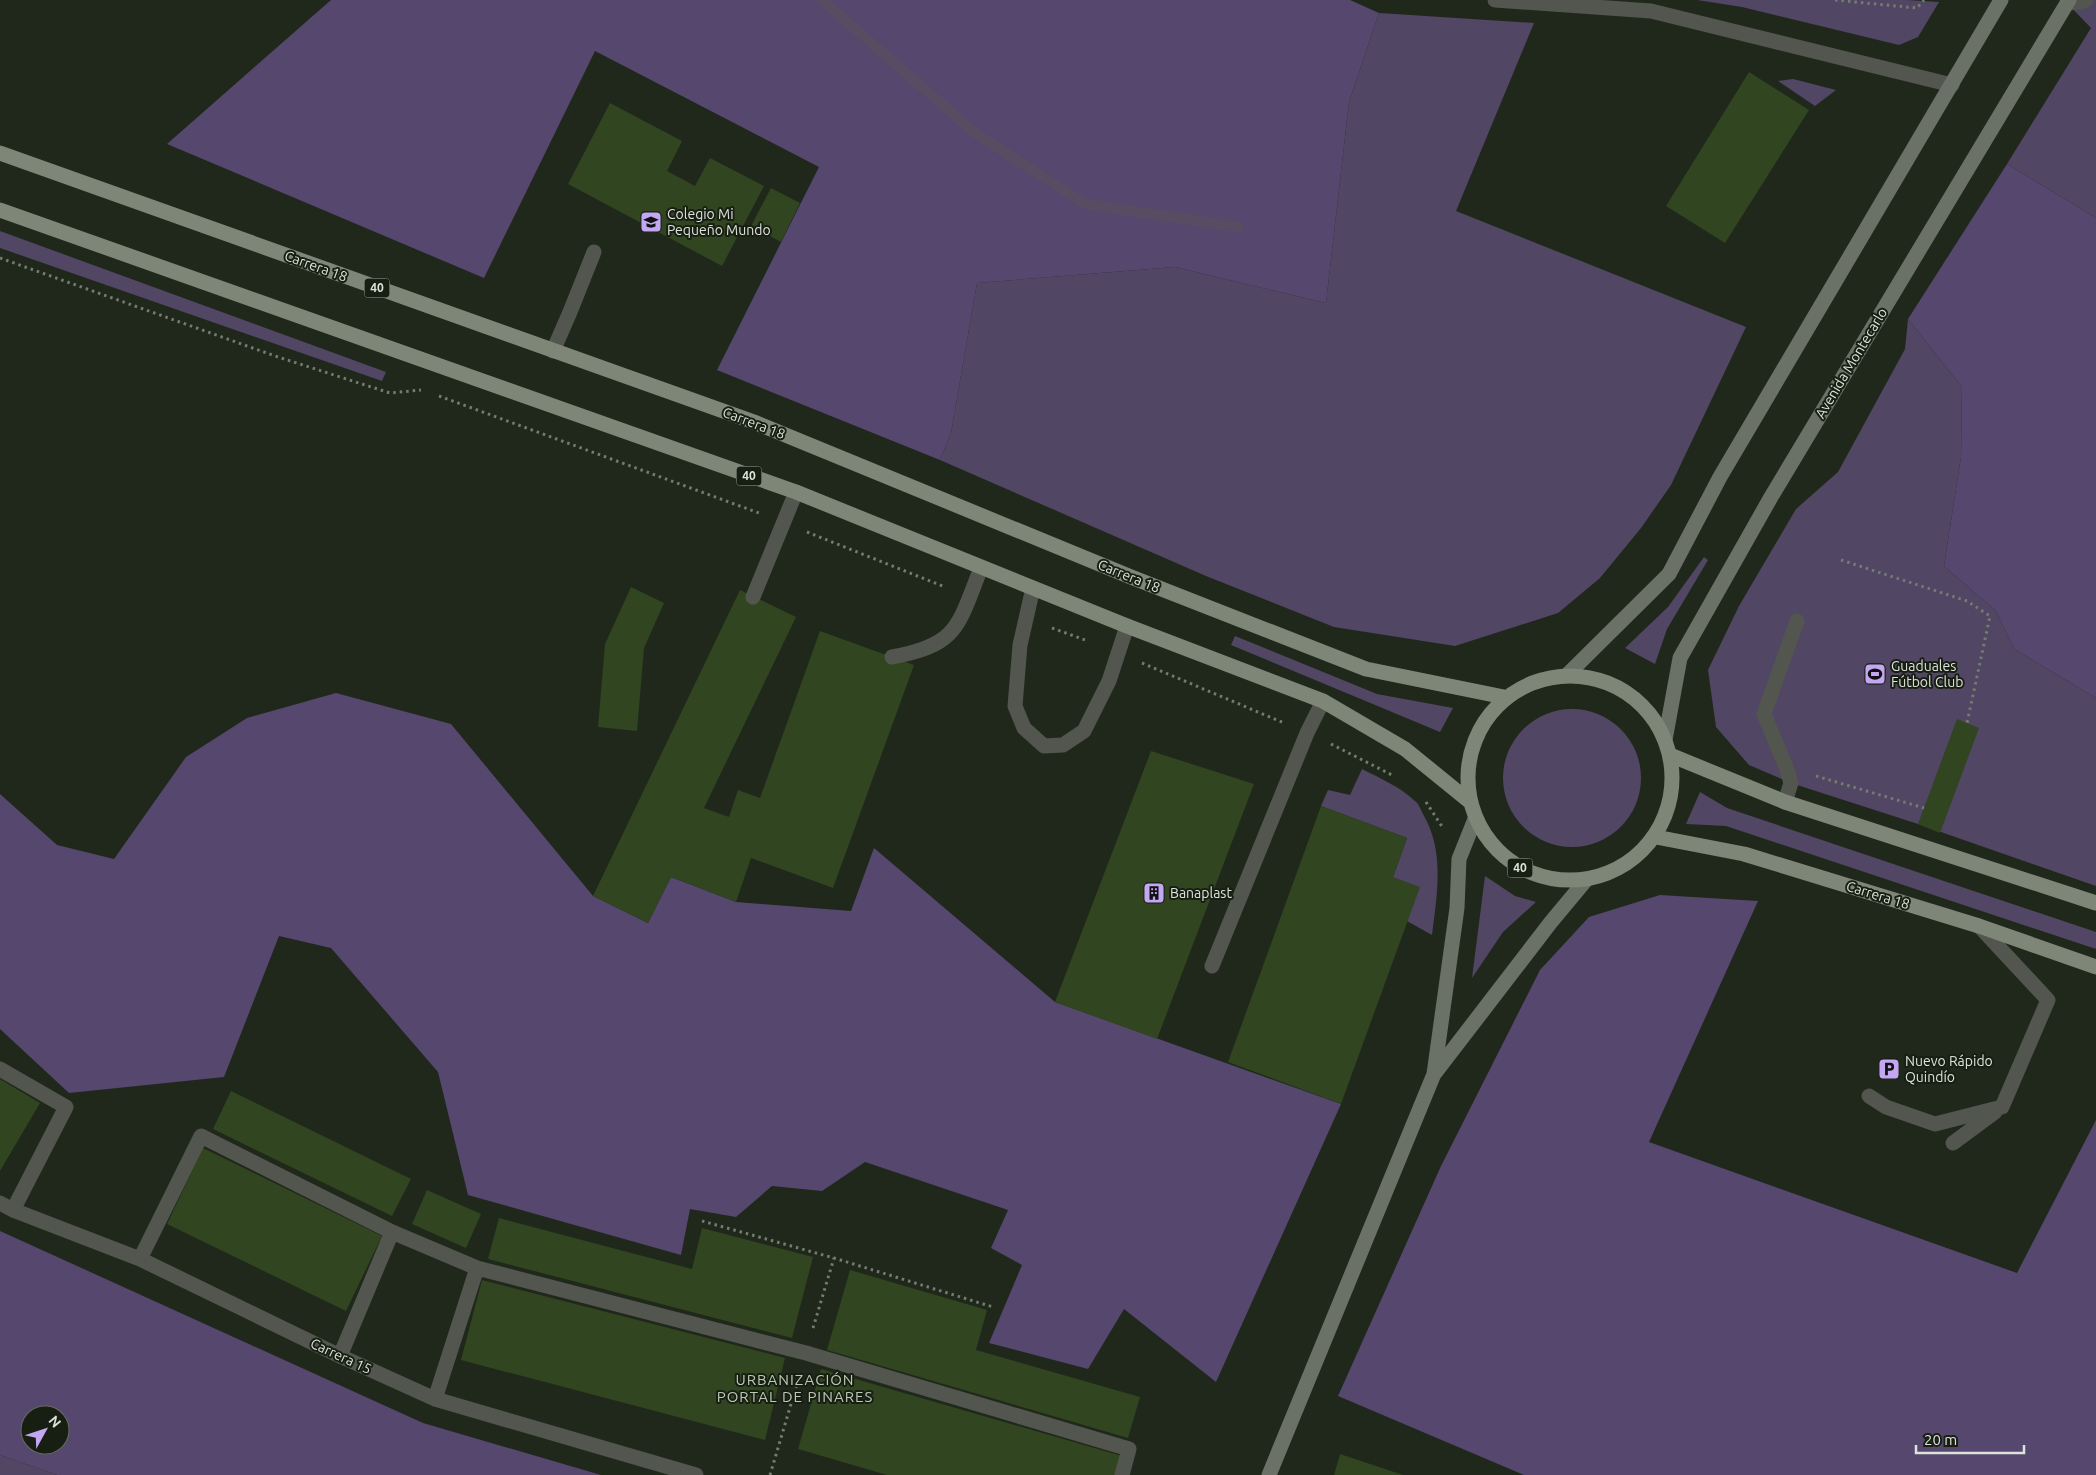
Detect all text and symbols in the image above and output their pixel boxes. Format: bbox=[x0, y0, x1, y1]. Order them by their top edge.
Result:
place label: Colegio Mi Pequeño Mundo bbox=[667, 206, 771, 238]
school or university icon: Colegio Mi Pequeño Mundo bbox=[639, 210, 663, 234]
street label: Carrera 18 bbox=[282, 247, 350, 285]
road number: 40 bbox=[364, 278, 390, 298]
street label: Avenida Montecarlo bbox=[1812, 305, 1890, 421]
street label: Carrera 18 bbox=[721, 404, 788, 442]
road number: 40 bbox=[736, 466, 762, 486]
street label: Carrera 18 bbox=[1096, 556, 1163, 596]
place label: Guaduales Fútbol Club bbox=[1891, 658, 1963, 690]
sports icon: Guaduales Fútbol Club bbox=[1863, 662, 1887, 686]
road number: 40 bbox=[1508, 858, 1532, 878]
street label: Carrera 18 bbox=[1844, 878, 1912, 912]
building icon: Banaplast bbox=[1142, 881, 1166, 905]
place label: Banaplast bbox=[1170, 885, 1232, 901]
place label: Nuevo Rápido Quindío bbox=[1905, 1053, 1993, 1085]
parking icon: Nuevo Rápido Quindío bbox=[1877, 1057, 1901, 1081]
street label: Carrera 15 bbox=[308, 1335, 374, 1377]
district label: URBANIZACIÓN PORTAL DE PINARES bbox=[717, 1371, 873, 1405]
north arrow bbox=[20, 1405, 70, 1455]
text: N bbox=[45, 1412, 64, 1431]
scale bar bbox=[1916, 1422, 2024, 1454]
text: 20 m bbox=[1924, 1431, 1957, 1448]

